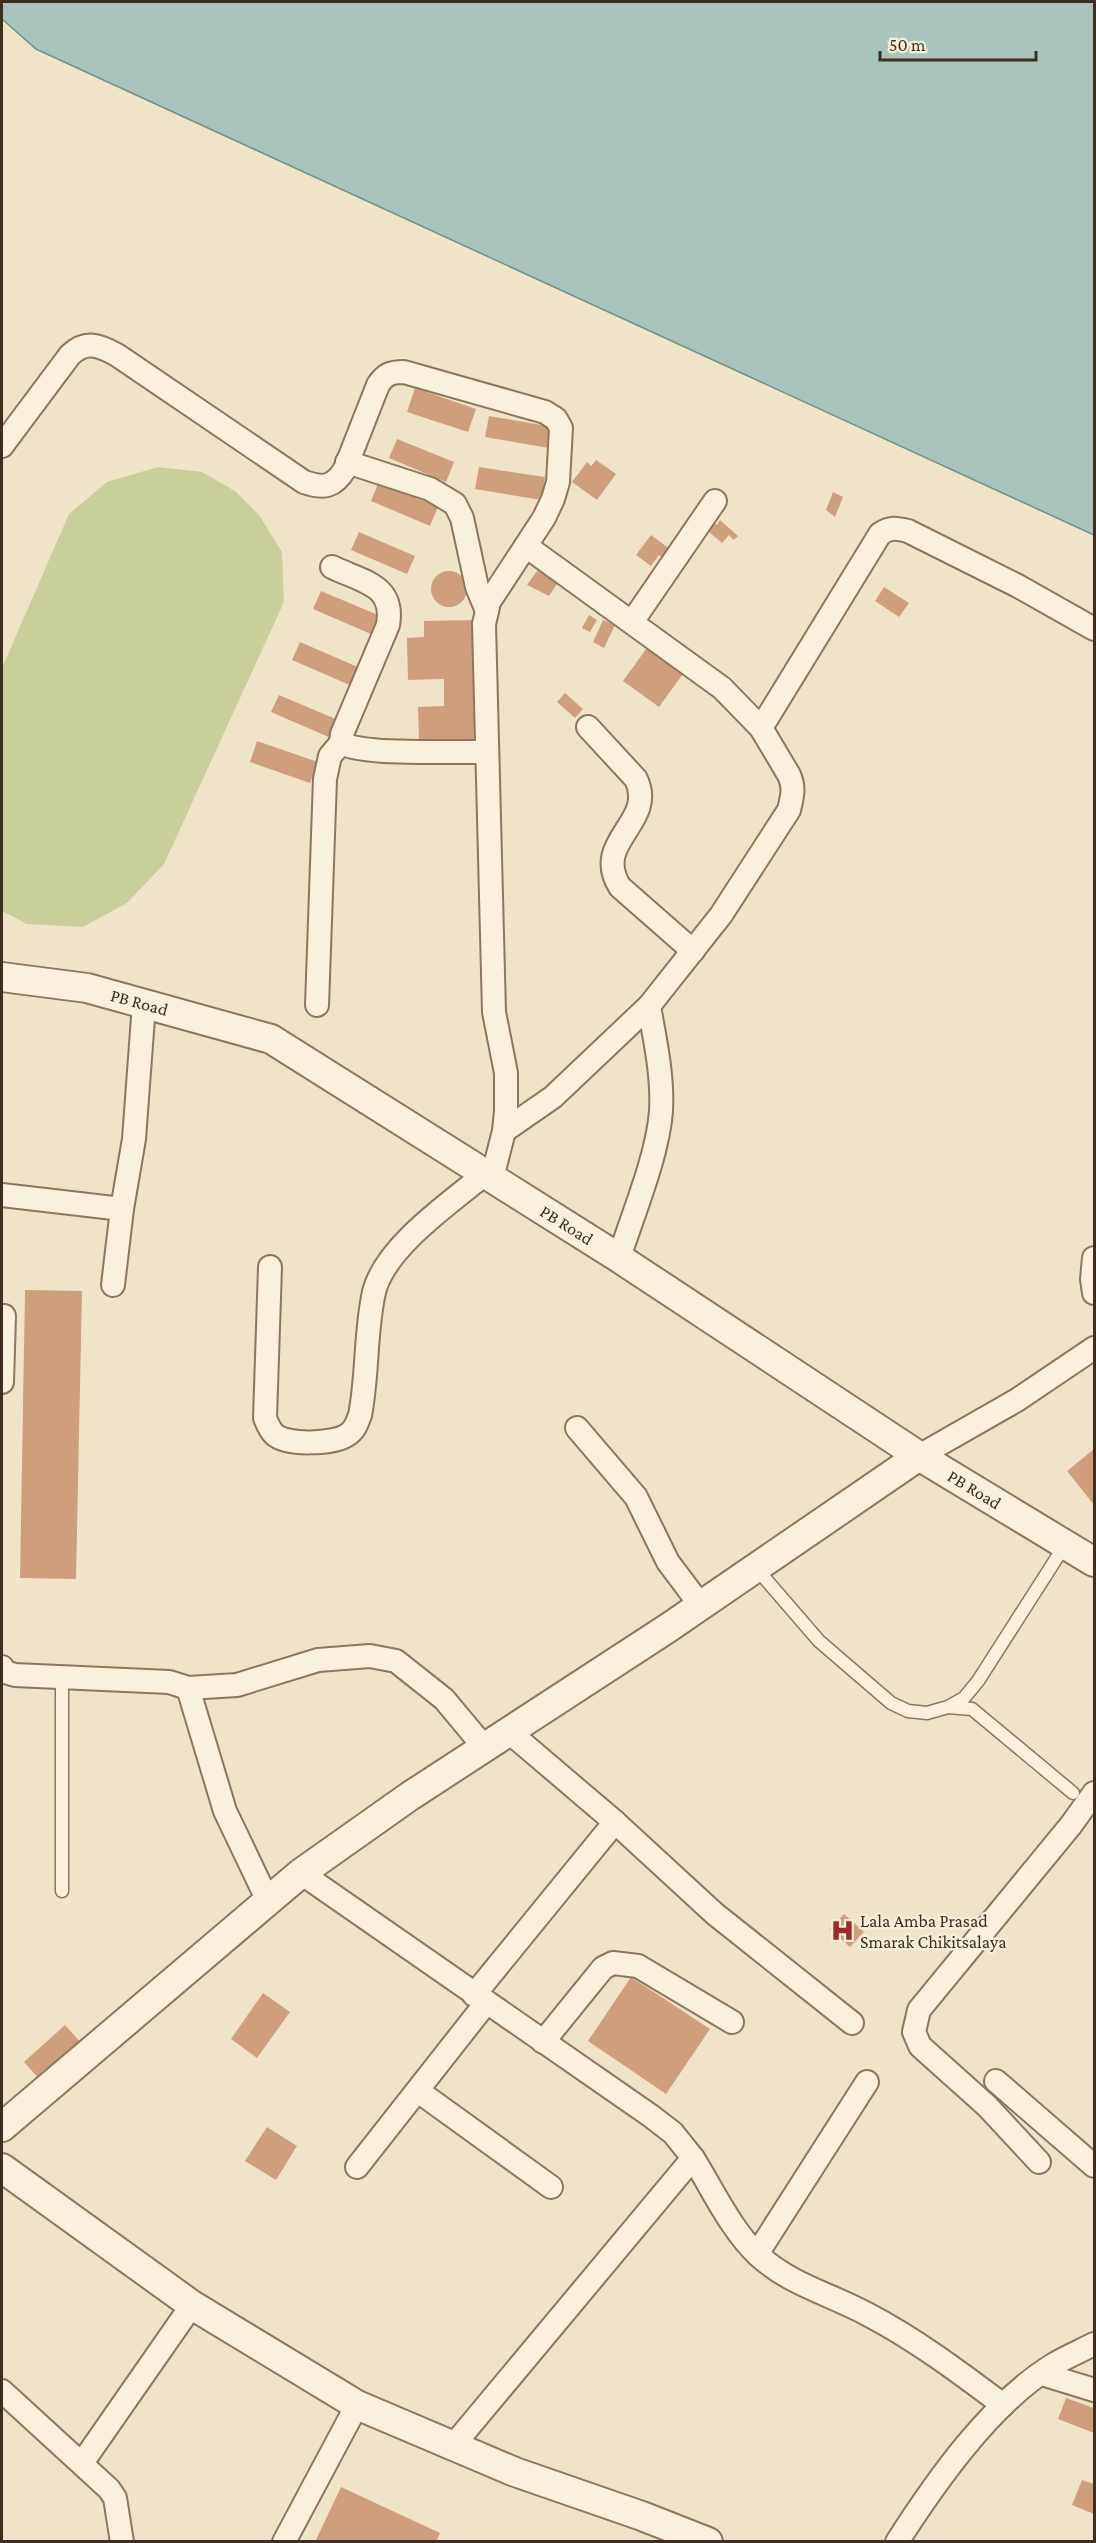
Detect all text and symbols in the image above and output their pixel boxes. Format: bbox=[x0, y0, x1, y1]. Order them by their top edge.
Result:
scale bar bbox=[880, 24, 1036, 62]
text: 50 m bbox=[889, 35, 926, 55]
street label: PB Road bbox=[108, 985, 171, 1020]
street label: PB Road bbox=[536, 1201, 597, 1249]
street label: PB Road bbox=[944, 1466, 1005, 1514]
place label: Lala Amba Prasad Smarak Chikitsalaya bbox=[860, 1911, 1007, 1952]
hospital icon: Lala Amba Prasad Smarak Chikitsalaya bbox=[829, 1918, 855, 1944]

